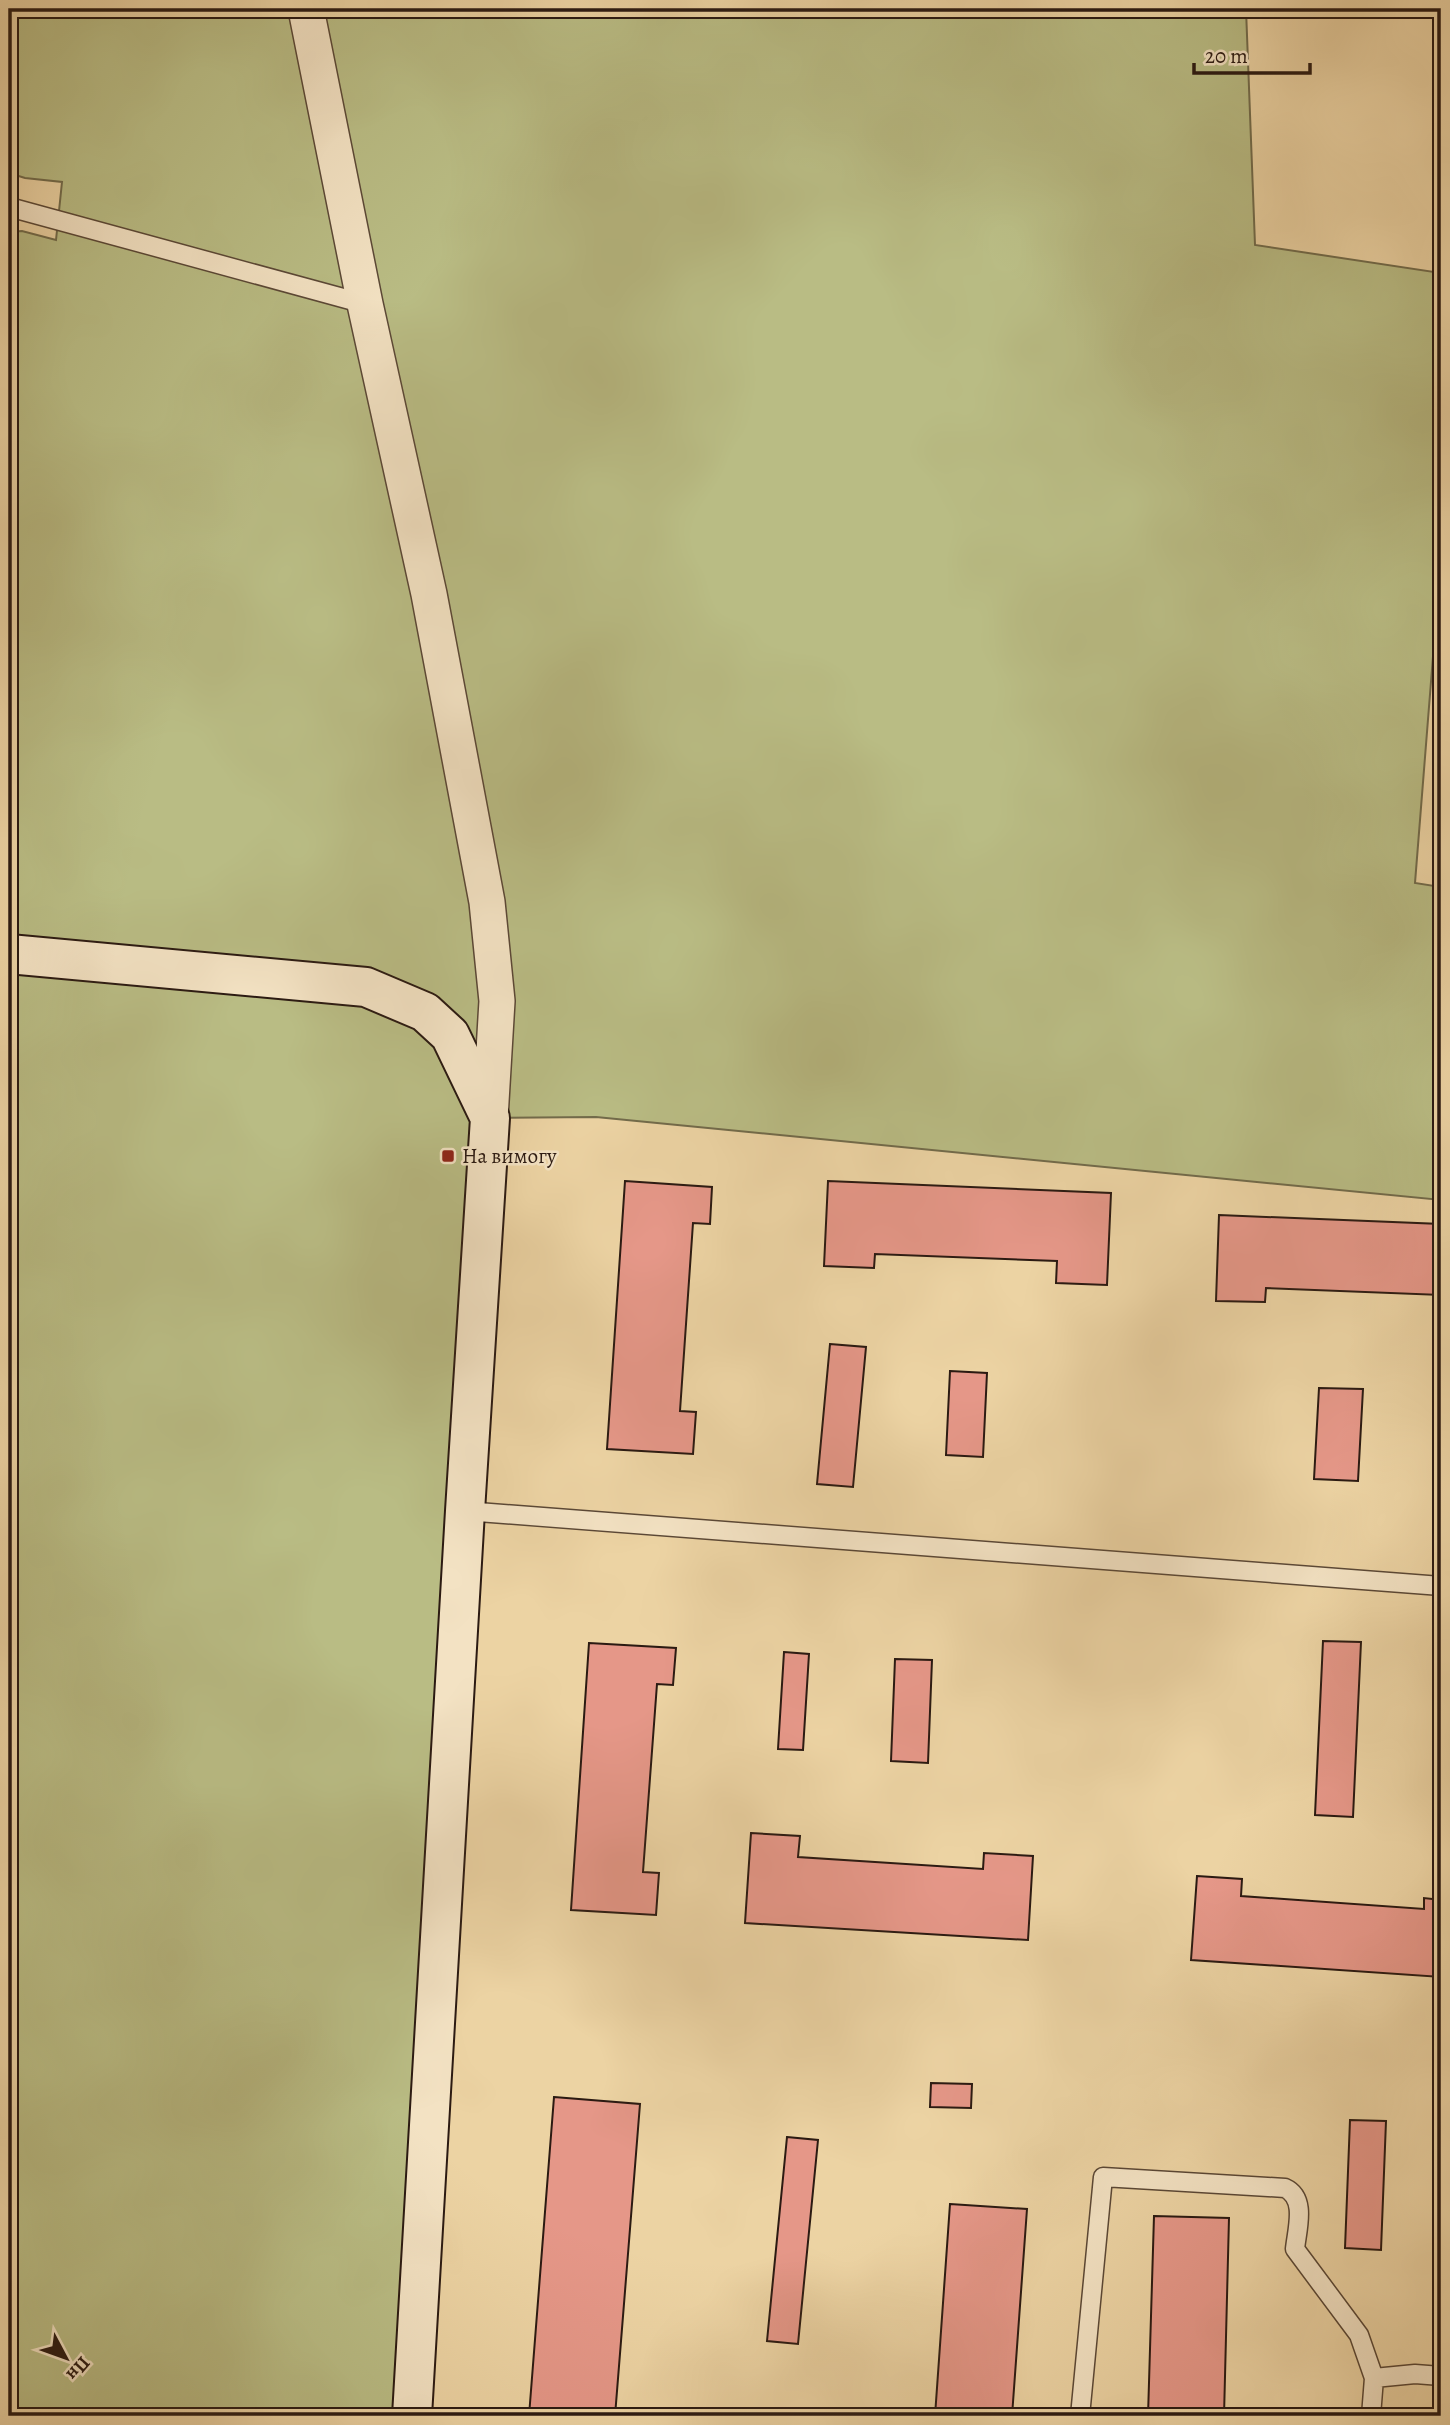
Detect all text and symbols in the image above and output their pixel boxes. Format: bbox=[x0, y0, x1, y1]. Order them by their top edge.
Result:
scale bar bbox=[1194, 32, 1310, 76]
text: 20 m bbox=[1205, 42, 1248, 70]
place label: На вимогу bbox=[462, 1142, 557, 1170]
marker: На вимогу bbox=[440, 1148, 456, 1164]
north arrow bbox=[32, 2324, 102, 2394]
text: Пн bbox=[60, 2351, 96, 2386]

